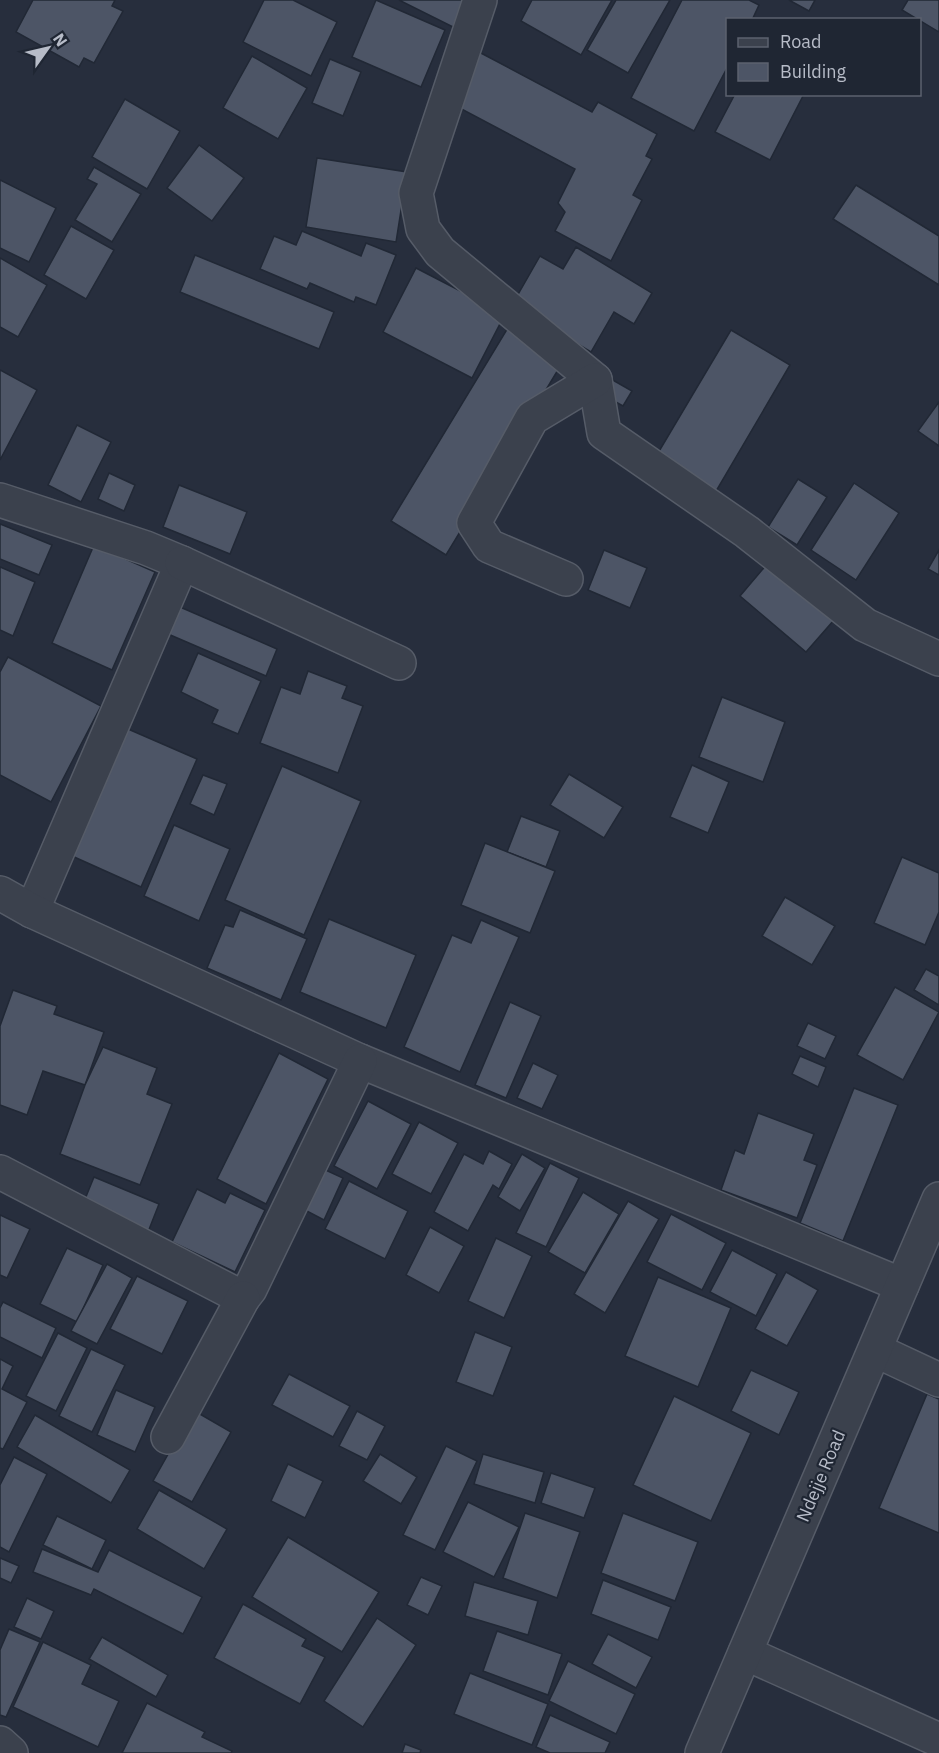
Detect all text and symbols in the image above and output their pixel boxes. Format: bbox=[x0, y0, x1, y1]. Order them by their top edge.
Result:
north arrow bbox=[18, 18, 78, 78]
legend bbox=[726, 18, 921, 96]
text: N bbox=[49, 29, 72, 50]
text: Road bbox=[780, 30, 821, 53]
text: Building bbox=[780, 60, 847, 83]
street label: Ndejje Road bbox=[791, 1426, 850, 1525]

